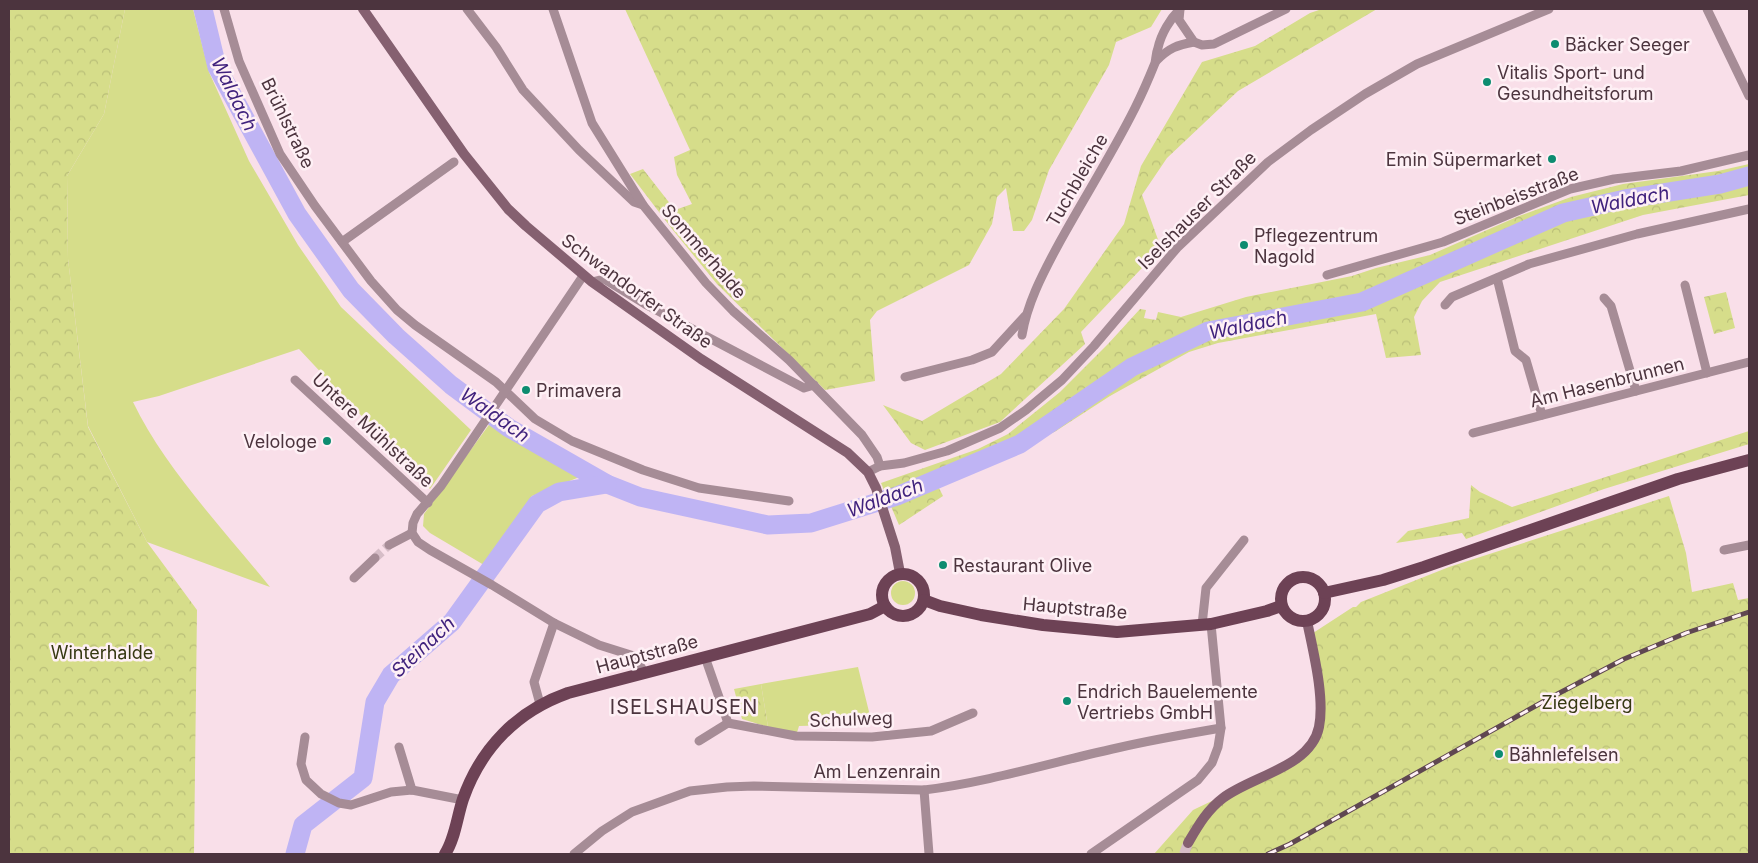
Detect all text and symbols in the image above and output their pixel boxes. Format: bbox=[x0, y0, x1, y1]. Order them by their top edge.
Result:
place label: Bäcker Seeger bbox=[1565, 34, 1690, 55]
marker: Bäcker Seeger bbox=[1549, 38, 1561, 50]
water label: Waldach bbox=[206, 53, 262, 135]
place label: Vitalis Sport- und Gesundheitsforum bbox=[1497, 62, 1654, 104]
street label: Brühlstraße bbox=[257, 74, 319, 172]
marker: Vitalis Sport- und Gesundheitsforum bbox=[1481, 76, 1493, 88]
street label: Tuchbleiche bbox=[1042, 130, 1112, 230]
street label: Iselshauser Straße bbox=[1134, 147, 1260, 273]
place label: Emin Süpermarket bbox=[1386, 149, 1542, 170]
marker: Emin Süpermarket bbox=[1546, 153, 1558, 165]
street label: Steinbeisstraße bbox=[1451, 163, 1581, 229]
water label: Waldach bbox=[1589, 181, 1671, 219]
street label: Sommerhalde bbox=[657, 200, 751, 302]
place label: Pflegezentrum Nagold bbox=[1254, 225, 1378, 267]
street label: Schwandorfer Straße bbox=[558, 229, 716, 353]
marker: Pflegezentrum Nagold bbox=[1238, 239, 1250, 251]
water label: Waldach bbox=[1207, 305, 1289, 345]
street label: Am Hasenbrunnen bbox=[1528, 353, 1686, 411]
street label: Untere Mühlstraße bbox=[308, 368, 438, 492]
place label: Primavera bbox=[536, 380, 622, 401]
water label: Waldach bbox=[456, 383, 534, 447]
marker: Primavera bbox=[520, 384, 532, 396]
place label: Velologe bbox=[243, 431, 317, 452]
marker: Velologe bbox=[321, 435, 333, 447]
water label: Waldach bbox=[844, 474, 926, 522]
place label: Restaurant Olive bbox=[953, 555, 1092, 576]
marker: Restaurant Olive bbox=[937, 559, 949, 571]
street label: Hauptstraße bbox=[1022, 593, 1128, 623]
water label: Steinach bbox=[386, 612, 460, 682]
street label: Hauptstraße bbox=[594, 630, 700, 678]
park label: Winterhalde bbox=[51, 642, 153, 663]
place label: Endrich Bauelemente Vertriebs GmbH bbox=[1077, 681, 1258, 723]
park label: Ziegelberg bbox=[1541, 692, 1633, 713]
district label: ISELSHAUSEN bbox=[610, 695, 758, 719]
marker: Endrich Bauelemente Vertriebs GmbH bbox=[1061, 695, 1073, 707]
street label: Schulweg bbox=[809, 707, 893, 731]
place label: Bähnlefelsen bbox=[1509, 744, 1619, 765]
marker: Bähnlefelsen bbox=[1493, 748, 1505, 760]
street label: Am Lenzenrain bbox=[813, 761, 941, 782]

